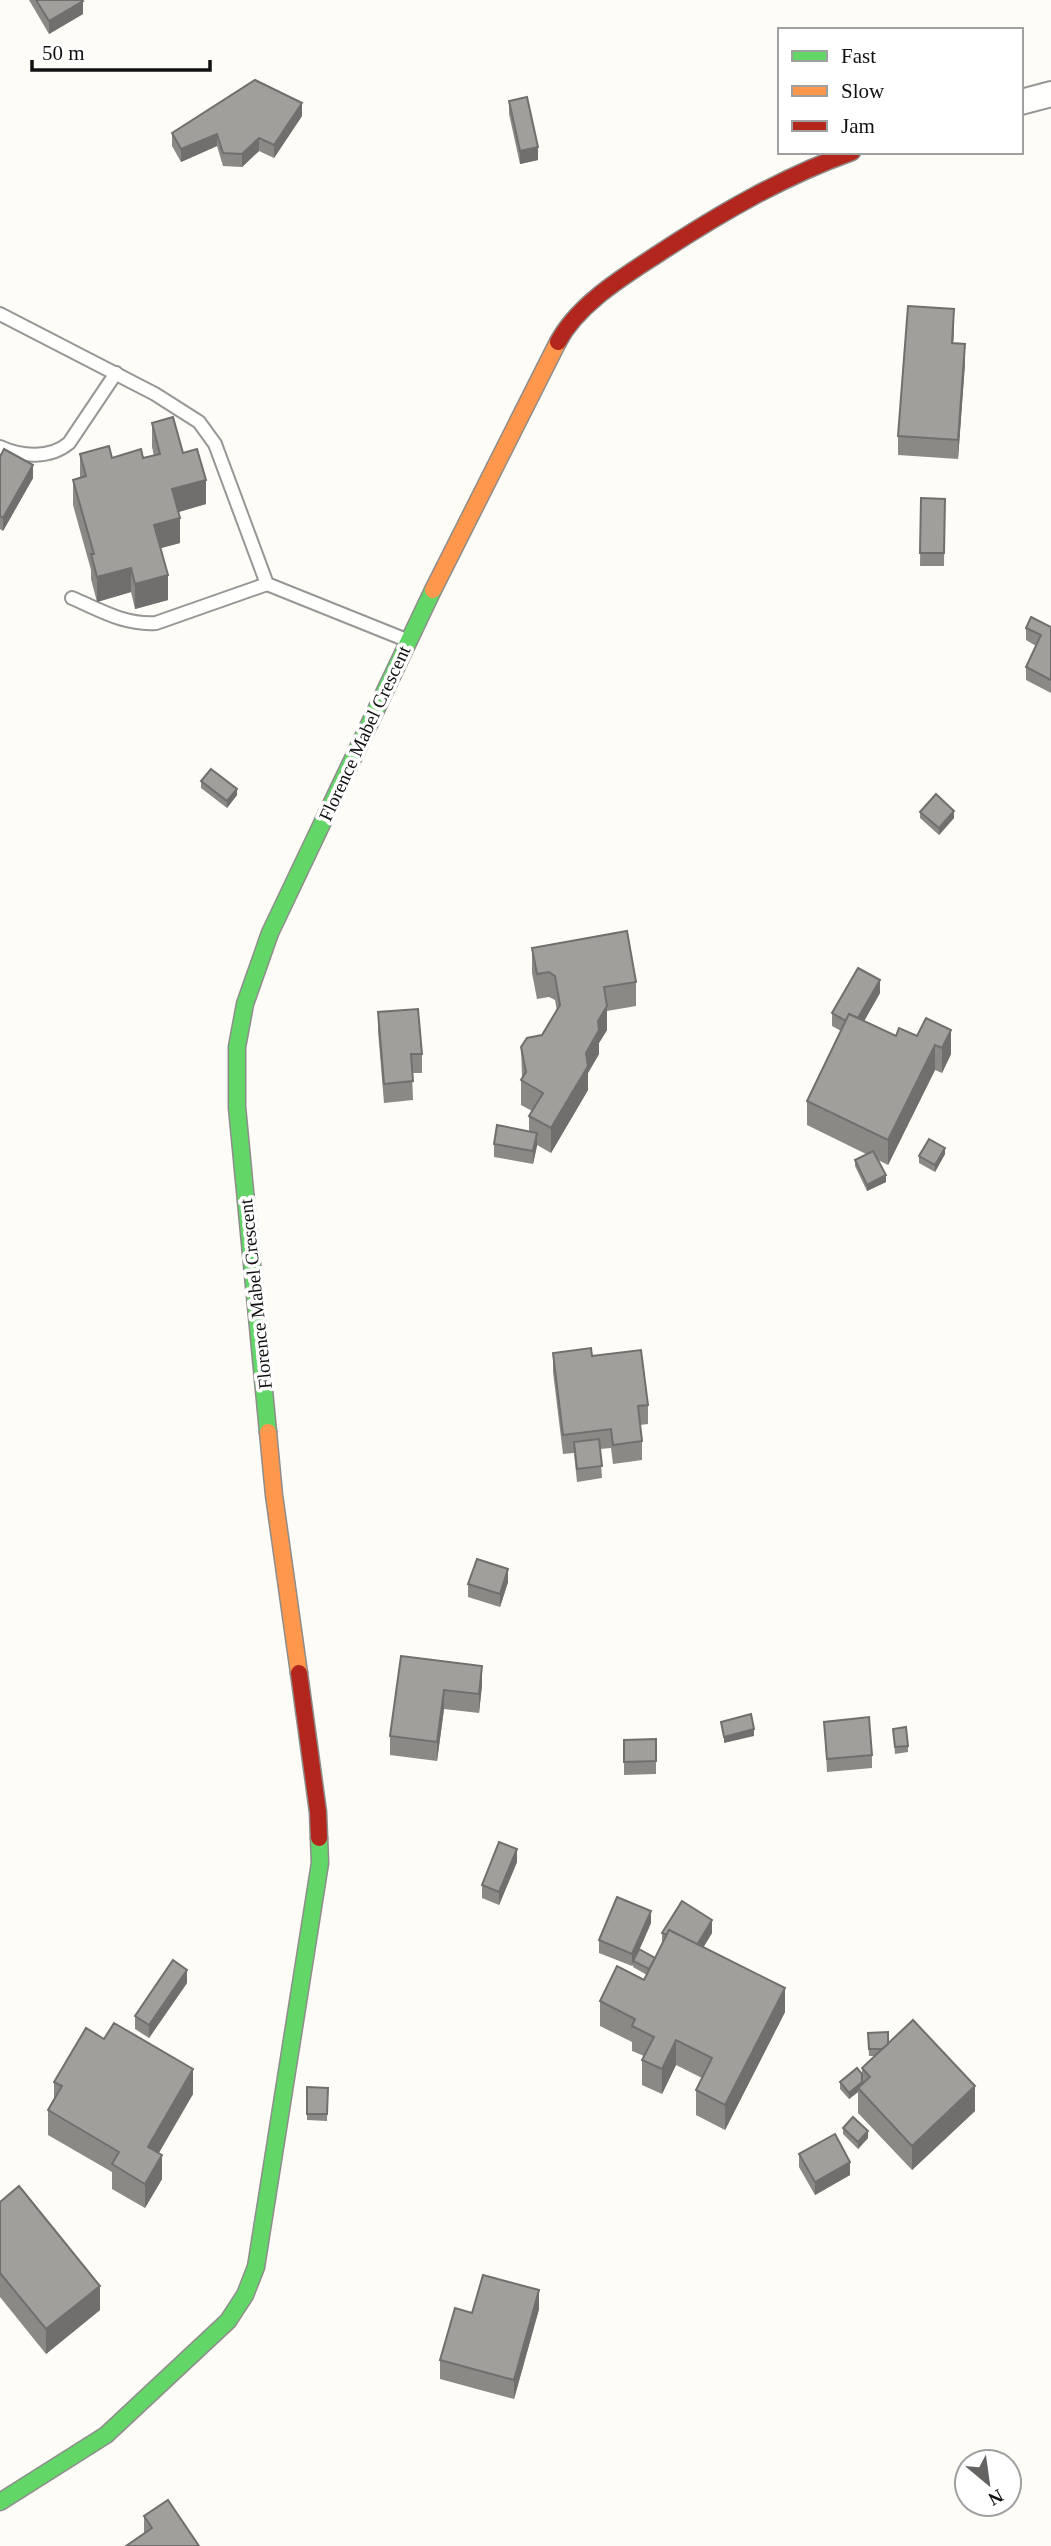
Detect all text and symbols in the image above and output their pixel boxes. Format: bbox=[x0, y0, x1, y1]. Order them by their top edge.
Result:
scale bar bbox=[32, 28, 210, 72]
legend bbox=[778, 28, 1023, 154]
text: 50 m bbox=[42, 41, 85, 65]
text: Fast bbox=[841, 44, 876, 68]
text: Slow bbox=[841, 79, 885, 103]
text: Jam bbox=[841, 114, 875, 138]
street label: Florence Mabel Crescent bbox=[315, 642, 415, 824]
street label: Florence Mabel Crescent bbox=[235, 1197, 276, 1390]
north arrow bbox=[953, 2448, 1023, 2518]
text: N bbox=[985, 2485, 1007, 2510]

